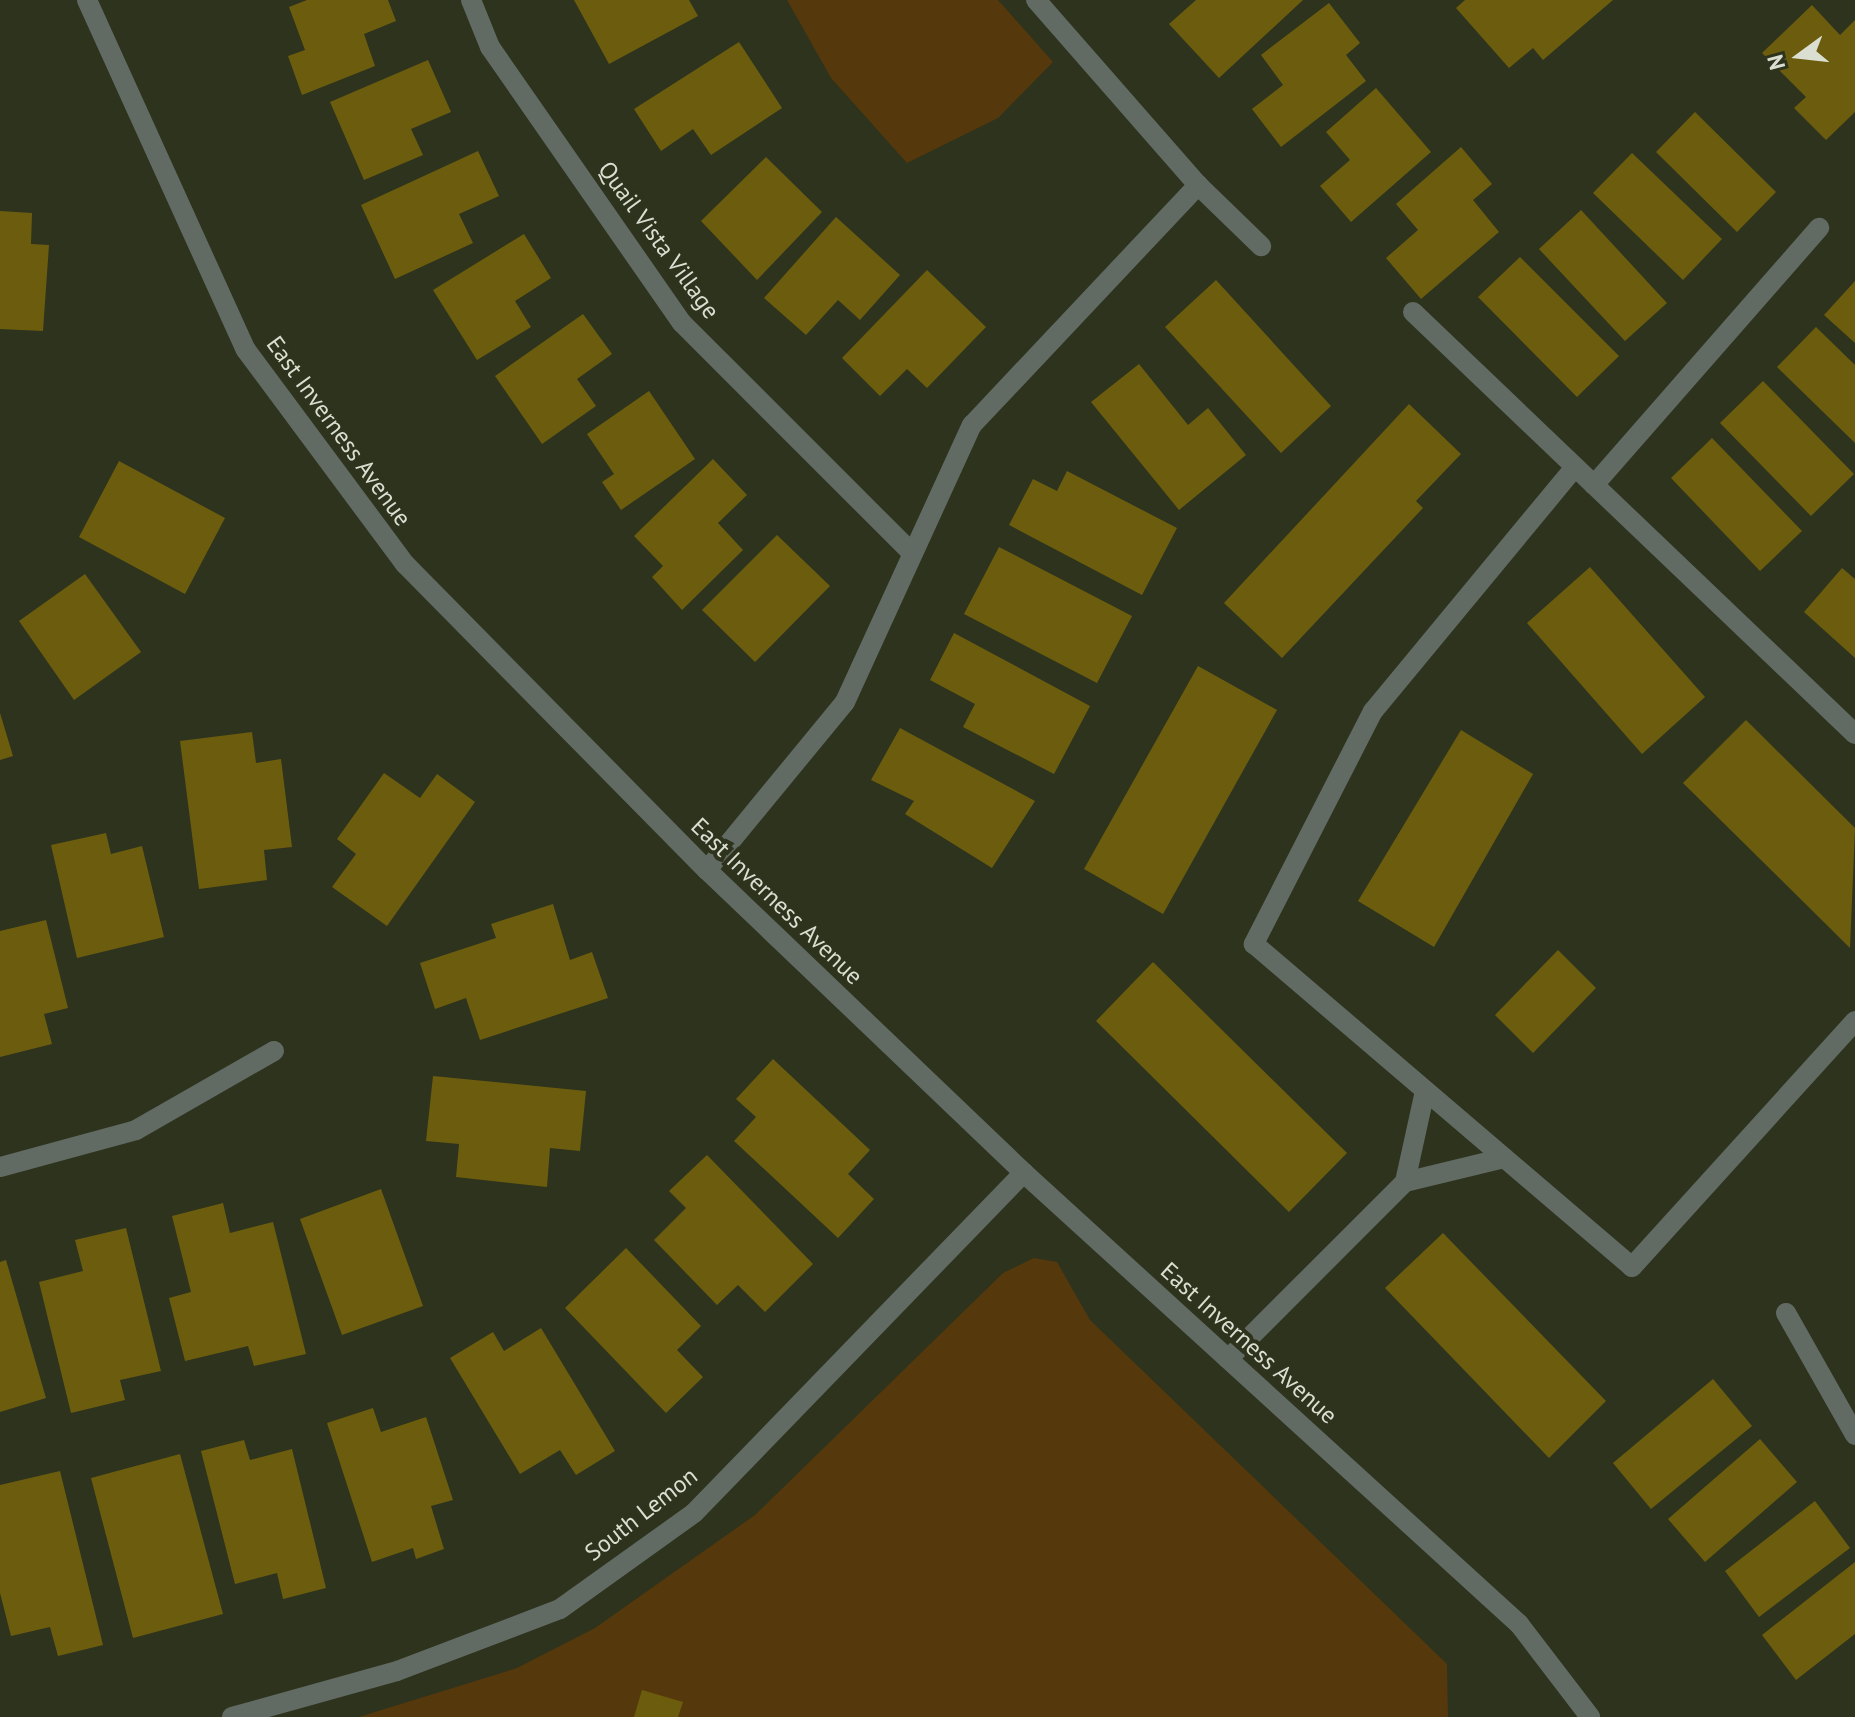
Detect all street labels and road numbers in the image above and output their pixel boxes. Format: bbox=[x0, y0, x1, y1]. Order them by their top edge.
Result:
street label: Quail Vista Village bbox=[592, 155, 726, 325]
street label: East Inverness Avenue bbox=[260, 330, 418, 532]
street label: East Inverness Avenue bbox=[685, 811, 869, 991]
street label: East Inverness Avenue bbox=[1155, 1256, 1343, 1430]
street label: South Lemon bbox=[579, 1461, 703, 1567]

